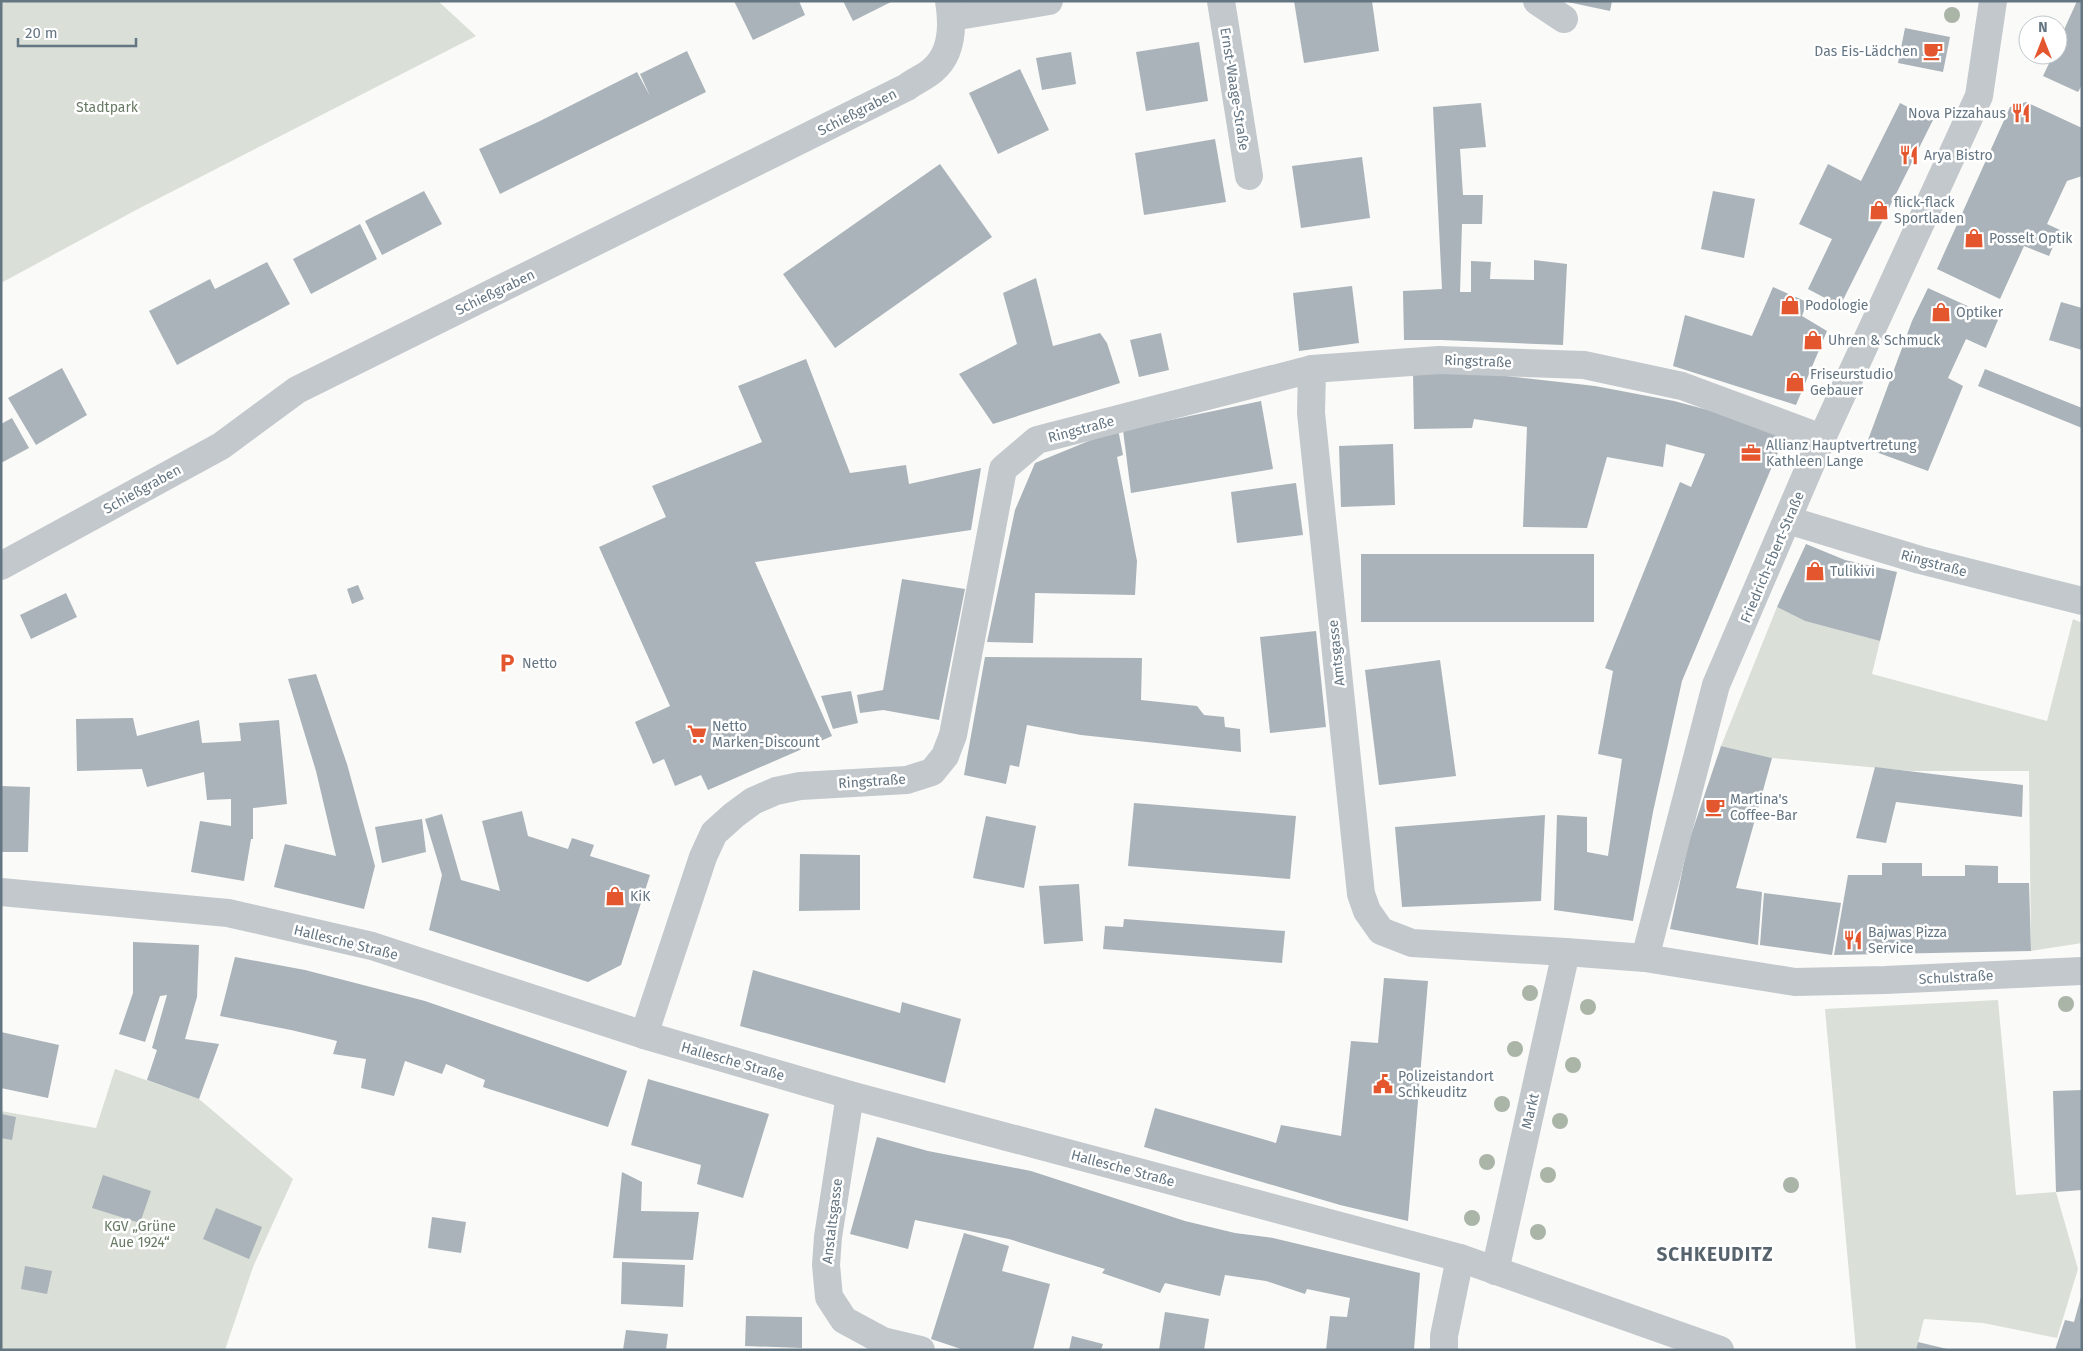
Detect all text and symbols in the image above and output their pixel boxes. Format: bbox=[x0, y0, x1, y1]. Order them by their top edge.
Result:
scale bar bbox=[18, 15, 135, 47]
north arrow bbox=[2018, 15, 2068, 65]
text: N bbox=[2038, 19, 2048, 36]
text: 20 m bbox=[25, 24, 58, 42]
street label: Ernst-Waage-Straße bbox=[1216, 26, 1253, 152]
cafe icon: Das Eis-Lädchen bbox=[1922, 40, 1944, 62]
place label: Das Eis-Lädchen bbox=[1814, 43, 1918, 60]
street label: Schießgraben bbox=[815, 85, 900, 140]
park label: Stadtpark bbox=[76, 99, 139, 116]
restaurant icon: Nova Pizzahaus bbox=[2010, 102, 2032, 124]
place label: Nova Pizzahaus bbox=[1908, 105, 2006, 122]
restaurant icon: Arya Bistro bbox=[1898, 144, 1920, 166]
place label: Arya Bistro bbox=[1924, 147, 1993, 164]
place label: flick-flack Sportladen bbox=[1894, 194, 1964, 227]
shop icon: flick-flack Sportladen bbox=[1868, 199, 1890, 221]
shop icon: Posselt Optik bbox=[1963, 227, 1985, 249]
place label: Posselt Optik bbox=[1989, 230, 2073, 247]
street label: Schießgraben bbox=[453, 266, 538, 319]
shop icon: Podologie bbox=[1779, 294, 1801, 316]
place label: Podologie bbox=[1805, 297, 1869, 314]
shop icon: Optiker bbox=[1930, 301, 1952, 323]
place label: Optiker bbox=[1956, 304, 2004, 321]
shop icon: Uhren & Schmuck bbox=[1802, 329, 1824, 351]
place label: Uhren & Schmuck bbox=[1828, 332, 1941, 349]
street label: Ringstraße bbox=[1444, 352, 1512, 371]
place label: Friseurstudio Gebauer bbox=[1810, 366, 1893, 399]
shop icon: Friseurstudio Gebauer bbox=[1784, 371, 1806, 393]
street label: Ringstraße bbox=[1046, 412, 1116, 446]
place label: Allianz Hauptvertretung Kathleen Lange bbox=[1766, 437, 1917, 470]
office icon: Allianz Hauptvertretung Kathleen Lange bbox=[1740, 442, 1762, 464]
street label: Schießgraben bbox=[100, 461, 184, 518]
street label: Friedrich-Ebert-Straße bbox=[1737, 489, 1808, 626]
street label: Ringstraße bbox=[1899, 546, 1969, 580]
shop icon: Tulikivi bbox=[1804, 560, 1826, 582]
place label: Tulikivi bbox=[1830, 563, 1875, 580]
street label: Amtsgasse bbox=[1325, 619, 1348, 687]
parking icon: Netto bbox=[496, 652, 518, 674]
place label: Netto bbox=[522, 655, 557, 672]
place label: Netto Marken-Discount bbox=[712, 718, 821, 751]
supermarket icon: Netto Marken-Discount bbox=[686, 723, 708, 745]
street label: Ringstraße bbox=[838, 771, 906, 792]
place label: Martina's Coffee-Bar bbox=[1730, 791, 1798, 824]
cafe icon: Martina's Coffee-Bar bbox=[1704, 796, 1726, 818]
shop icon: KiK bbox=[604, 885, 626, 907]
place label: KiK bbox=[630, 888, 651, 905]
street label: Hallesche Straße bbox=[292, 921, 400, 964]
place label: Bajwas Pizza Service bbox=[1868, 924, 1947, 957]
restaurant icon: Bajwas Pizza Service bbox=[1842, 929, 1864, 951]
street label: Schulstraße bbox=[1918, 967, 1994, 988]
street label: Hallesche Straße bbox=[679, 1039, 786, 1084]
place label: Polizeistandort Schkeuditz bbox=[1398, 1068, 1495, 1101]
public building icon: Polizeistandort Schkeuditz bbox=[1372, 1073, 1394, 1095]
street label: Markt bbox=[1518, 1091, 1543, 1131]
street label: Hallesche Straße bbox=[1069, 1146, 1177, 1190]
street label: Anstaltsgasse bbox=[819, 1177, 846, 1265]
park label: KGV „Grüne Aue 1924“ bbox=[104, 1218, 176, 1251]
district label: SCHKEUDITZ bbox=[1657, 1243, 1774, 1266]

